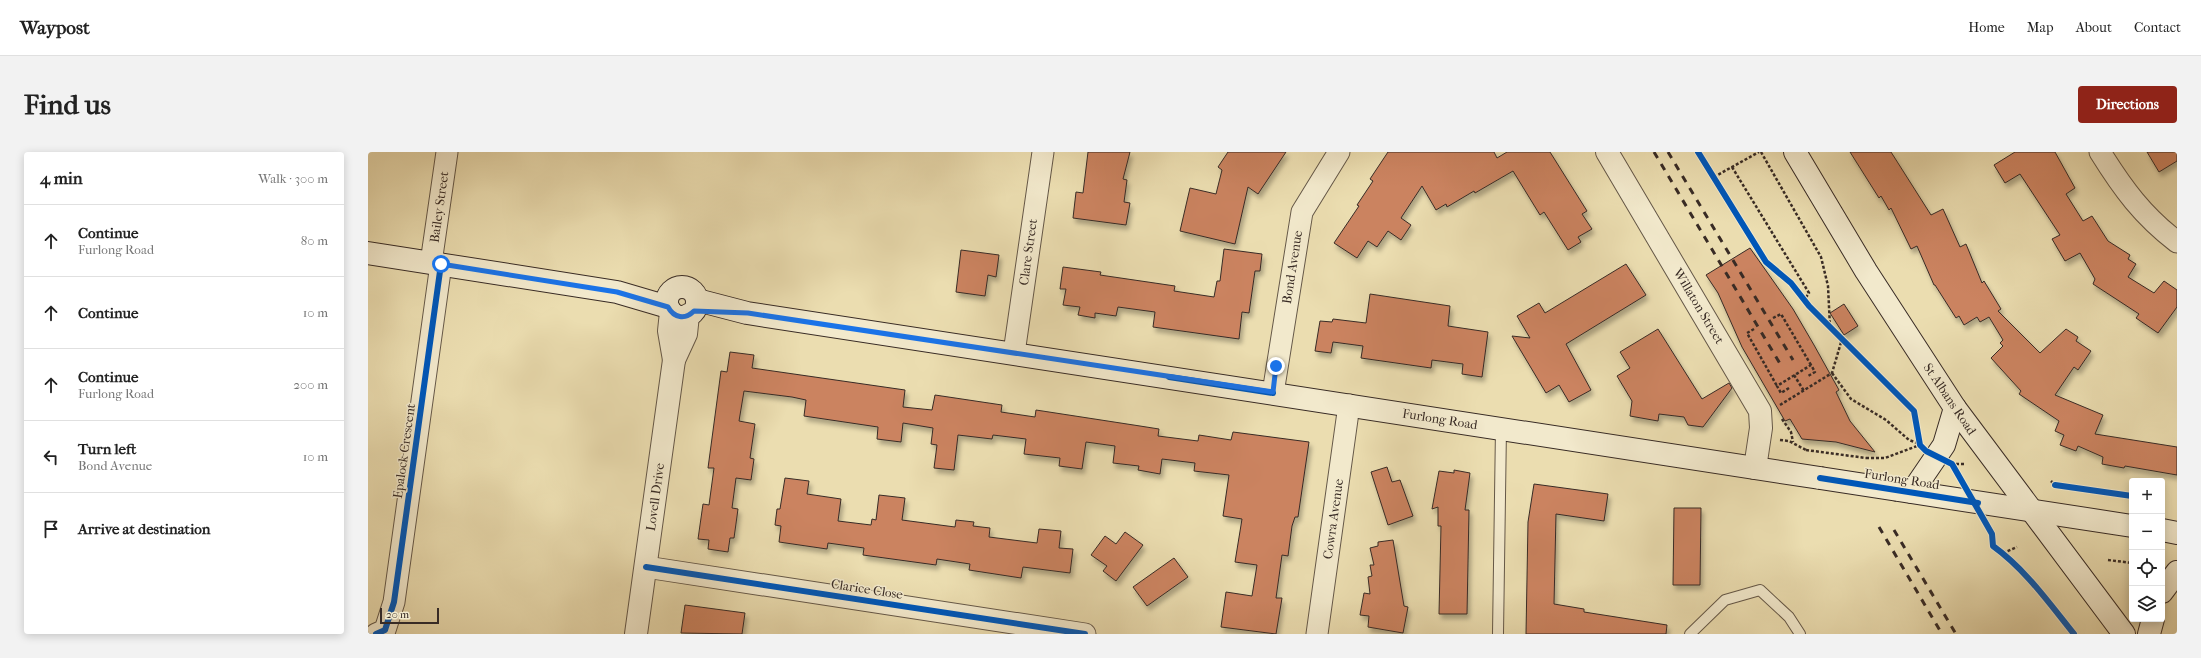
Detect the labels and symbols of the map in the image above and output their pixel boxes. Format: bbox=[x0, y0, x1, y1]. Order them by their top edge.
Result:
street label: Bailey Street bbox=[427, 170, 451, 244]
street label: Clare Street bbox=[1016, 217, 1040, 286]
street label: Bond Avenue bbox=[1279, 229, 1305, 305]
route start bbox=[432, 255, 450, 273]
street label: Willaton Street bbox=[1670, 265, 1728, 347]
route end bbox=[1267, 357, 1285, 375]
street label: St Albans Road bbox=[1921, 360, 1980, 438]
street label: Epalock Crescent bbox=[390, 402, 418, 500]
street label: Furlong Road bbox=[1401, 406, 1480, 432]
street label: Lovell Drive bbox=[643, 461, 667, 532]
street label: Furlong Road bbox=[1863, 466, 1942, 492]
street label: Cowra Avenue bbox=[1320, 477, 1346, 560]
street label: Clarice Close bbox=[830, 576, 905, 602]
scale bar bbox=[380, 606, 439, 625]

